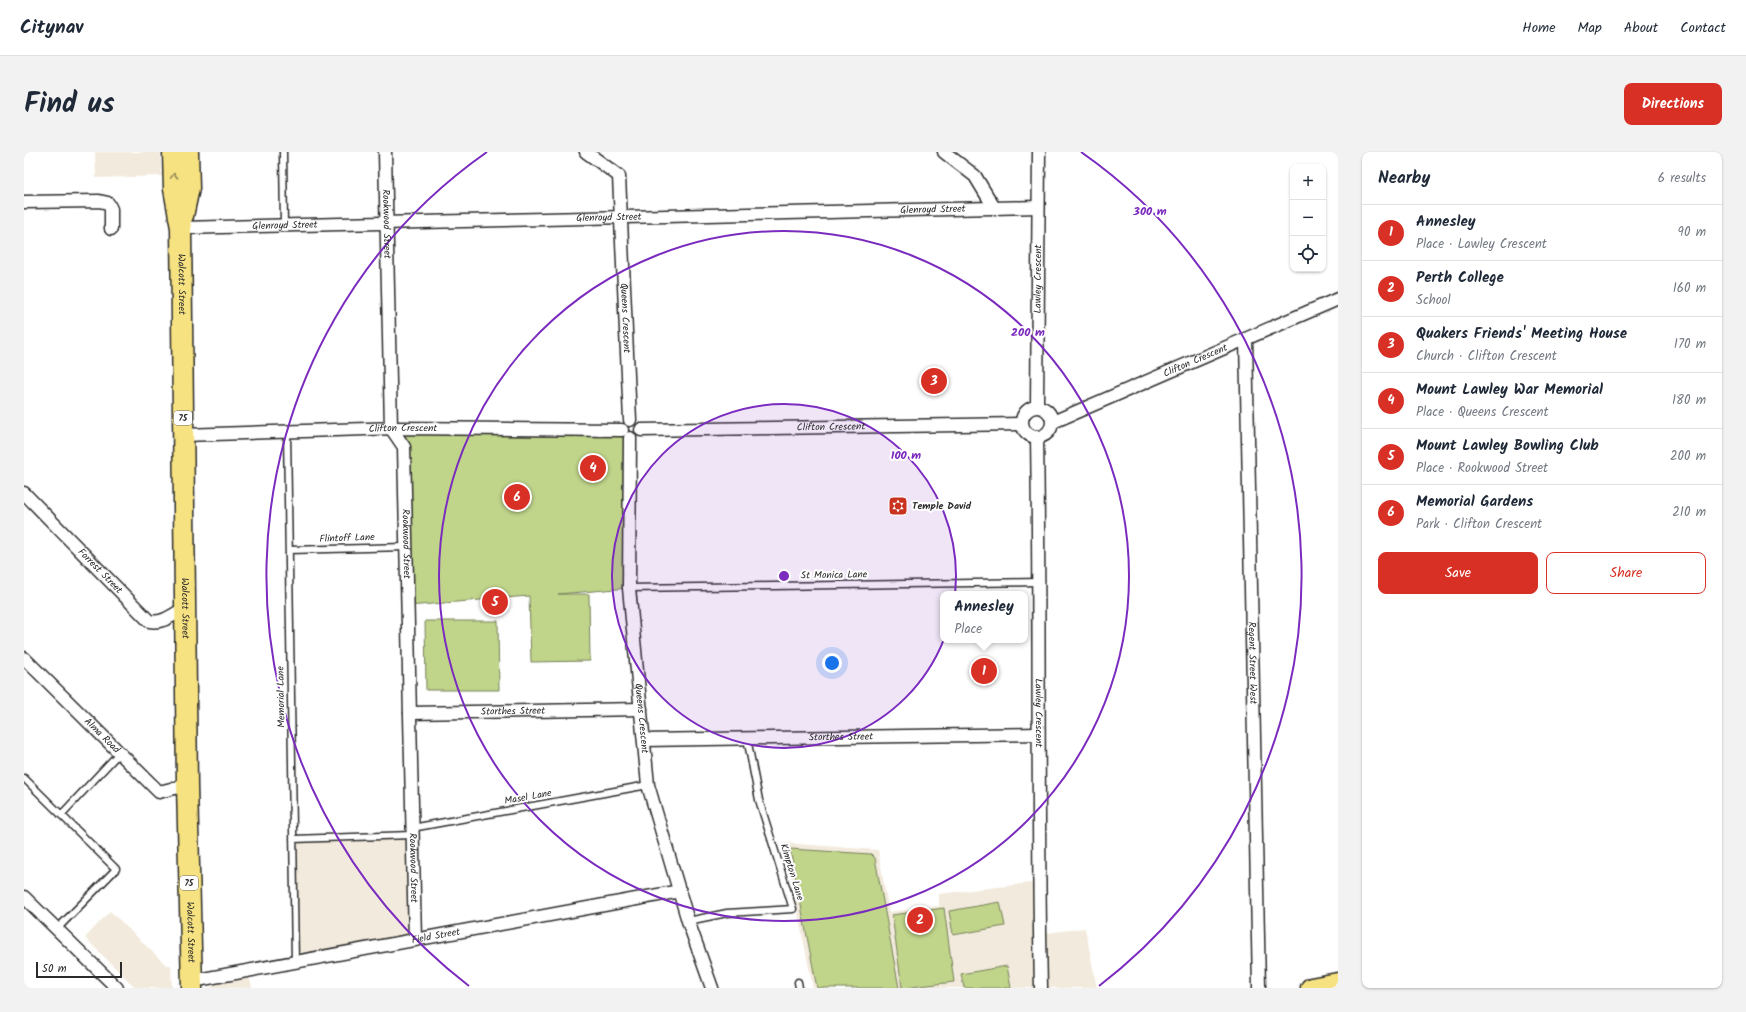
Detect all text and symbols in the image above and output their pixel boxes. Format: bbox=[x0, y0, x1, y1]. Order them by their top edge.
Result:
text: Citynav bbox=[20, 13, 83, 43]
text: Home bbox=[1522, 17, 1556, 39]
text: Map bbox=[1578, 17, 1602, 39]
text: About bbox=[1624, 17, 1658, 39]
text: Contact bbox=[1680, 17, 1726, 39]
text: Find us bbox=[24, 82, 115, 127]
button: Directions bbox=[1624, 83, 1722, 125]
map controls bbox=[1290, 164, 1326, 272]
button: + bbox=[1290, 164, 1326, 200]
text: Nearby bbox=[1378, 165, 1430, 192]
text: 6 results bbox=[1658, 168, 1706, 189]
one-way arrow bbox=[169, 173, 178, 179]
street label: Rookwood Street bbox=[378, 189, 395, 259]
button: − bbox=[1290, 200, 1326, 236]
street label: Glenroyd Street bbox=[900, 201, 966, 218]
text: 300 m bbox=[1132, 202, 1167, 221]
street label: Glenroyd Street bbox=[576, 209, 642, 226]
text: Annesley bbox=[1416, 210, 1476, 234]
street label: Glenroyd Street bbox=[252, 217, 318, 234]
text: 1 bbox=[1389, 222, 1393, 243]
text: 90 m bbox=[1678, 222, 1706, 243]
text: Place · Lawley Crescent bbox=[1416, 234, 1547, 255]
button: locate bbox=[1290, 236, 1326, 272]
street label: Lawley Crescent bbox=[1030, 244, 1046, 313]
street label: Walcott Street bbox=[173, 254, 190, 315]
text: Perth College bbox=[1416, 266, 1504, 290]
text: 2 bbox=[1387, 278, 1395, 299]
text: 160 m bbox=[1673, 278, 1706, 299]
street label: Queens Crescent bbox=[616, 283, 635, 354]
text: School bbox=[1416, 290, 1451, 311]
text: Quakers Friends' Meeting House bbox=[1416, 322, 1627, 346]
text: 200 m bbox=[1011, 323, 1045, 342]
text: 3 bbox=[1387, 334, 1395, 355]
text: 170 m bbox=[1674, 334, 1706, 355]
street label: Clifton Crescent bbox=[1161, 340, 1230, 382]
text: Church · Clifton Crescent bbox=[1416, 346, 1557, 367]
pin: 3 bbox=[921, 366, 947, 396]
text: Mount Lawley War Memorial bbox=[1416, 378, 1603, 402]
text: 4 bbox=[1387, 390, 1395, 411]
text: 180 m bbox=[1672, 390, 1706, 411]
text: Place · Queens Crescent bbox=[1416, 402, 1549, 423]
road number: 75 bbox=[174, 411, 192, 425]
street label: Clifton Crescent bbox=[797, 418, 866, 436]
street label: Clifton Crescent bbox=[368, 420, 437, 437]
text: Mount Lawley Bowling Club bbox=[1416, 434, 1599, 458]
text: 100 m bbox=[891, 446, 921, 465]
text: 5 bbox=[1388, 446, 1394, 467]
text: 200 m bbox=[1670, 446, 1706, 467]
pin: 4 bbox=[580, 453, 606, 483]
text: Place · Rookwood Street bbox=[1416, 458, 1548, 479]
pin: 6 bbox=[504, 482, 530, 512]
text: Memorial Gardens bbox=[1416, 490, 1533, 514]
synagogue icon: Temple David bbox=[887, 495, 909, 517]
place label: Temple David bbox=[912, 498, 972, 514]
text: 6 bbox=[1387, 502, 1395, 523]
text: 210 m bbox=[1672, 502, 1706, 523]
street label: Rookwood Street bbox=[397, 509, 415, 579]
text: Park · Clifton Crescent bbox=[1416, 514, 1542, 535]
street label: Flintoff Lane bbox=[319, 529, 375, 547]
street label: Forrest Street bbox=[74, 544, 126, 598]
button: Save bbox=[1378, 552, 1538, 594]
button: Share bbox=[1546, 552, 1706, 594]
street label: St Monica Lane bbox=[801, 566, 868, 584]
centre of rings bbox=[777, 569, 791, 583]
street label: Walcott Street bbox=[177, 578, 193, 639]
pin: 5 bbox=[482, 587, 508, 617]
popup bbox=[940, 591, 1028, 643]
text: Annesley bbox=[954, 595, 1014, 619]
text: Place bbox=[954, 619, 982, 640]
street label: Regent Street West bbox=[1244, 621, 1261, 705]
your location bbox=[822, 653, 842, 673]
pin: 1 bbox=[971, 656, 997, 686]
street label: Memorial Lane bbox=[272, 666, 290, 728]
street label: Lawley Crescent bbox=[1031, 679, 1047, 748]
street label: Queens Crescent bbox=[630, 683, 653, 754]
street label: Storthes Street bbox=[481, 703, 545, 720]
street label: Alma Road bbox=[80, 714, 124, 758]
street label: Storthes Street bbox=[809, 729, 873, 745]
street label: Masel Lane bbox=[503, 785, 553, 809]
street label: Rookwood Street bbox=[405, 833, 422, 903]
street label: Kimpton Lane bbox=[776, 842, 808, 903]
road number: 75 bbox=[180, 876, 198, 890]
street label: Walcott Street bbox=[182, 902, 199, 963]
pin: 2 bbox=[907, 905, 933, 935]
street label: Field Street bbox=[410, 924, 462, 948]
scale bar bbox=[36, 960, 122, 979]
text: 50 m bbox=[42, 960, 67, 978]

